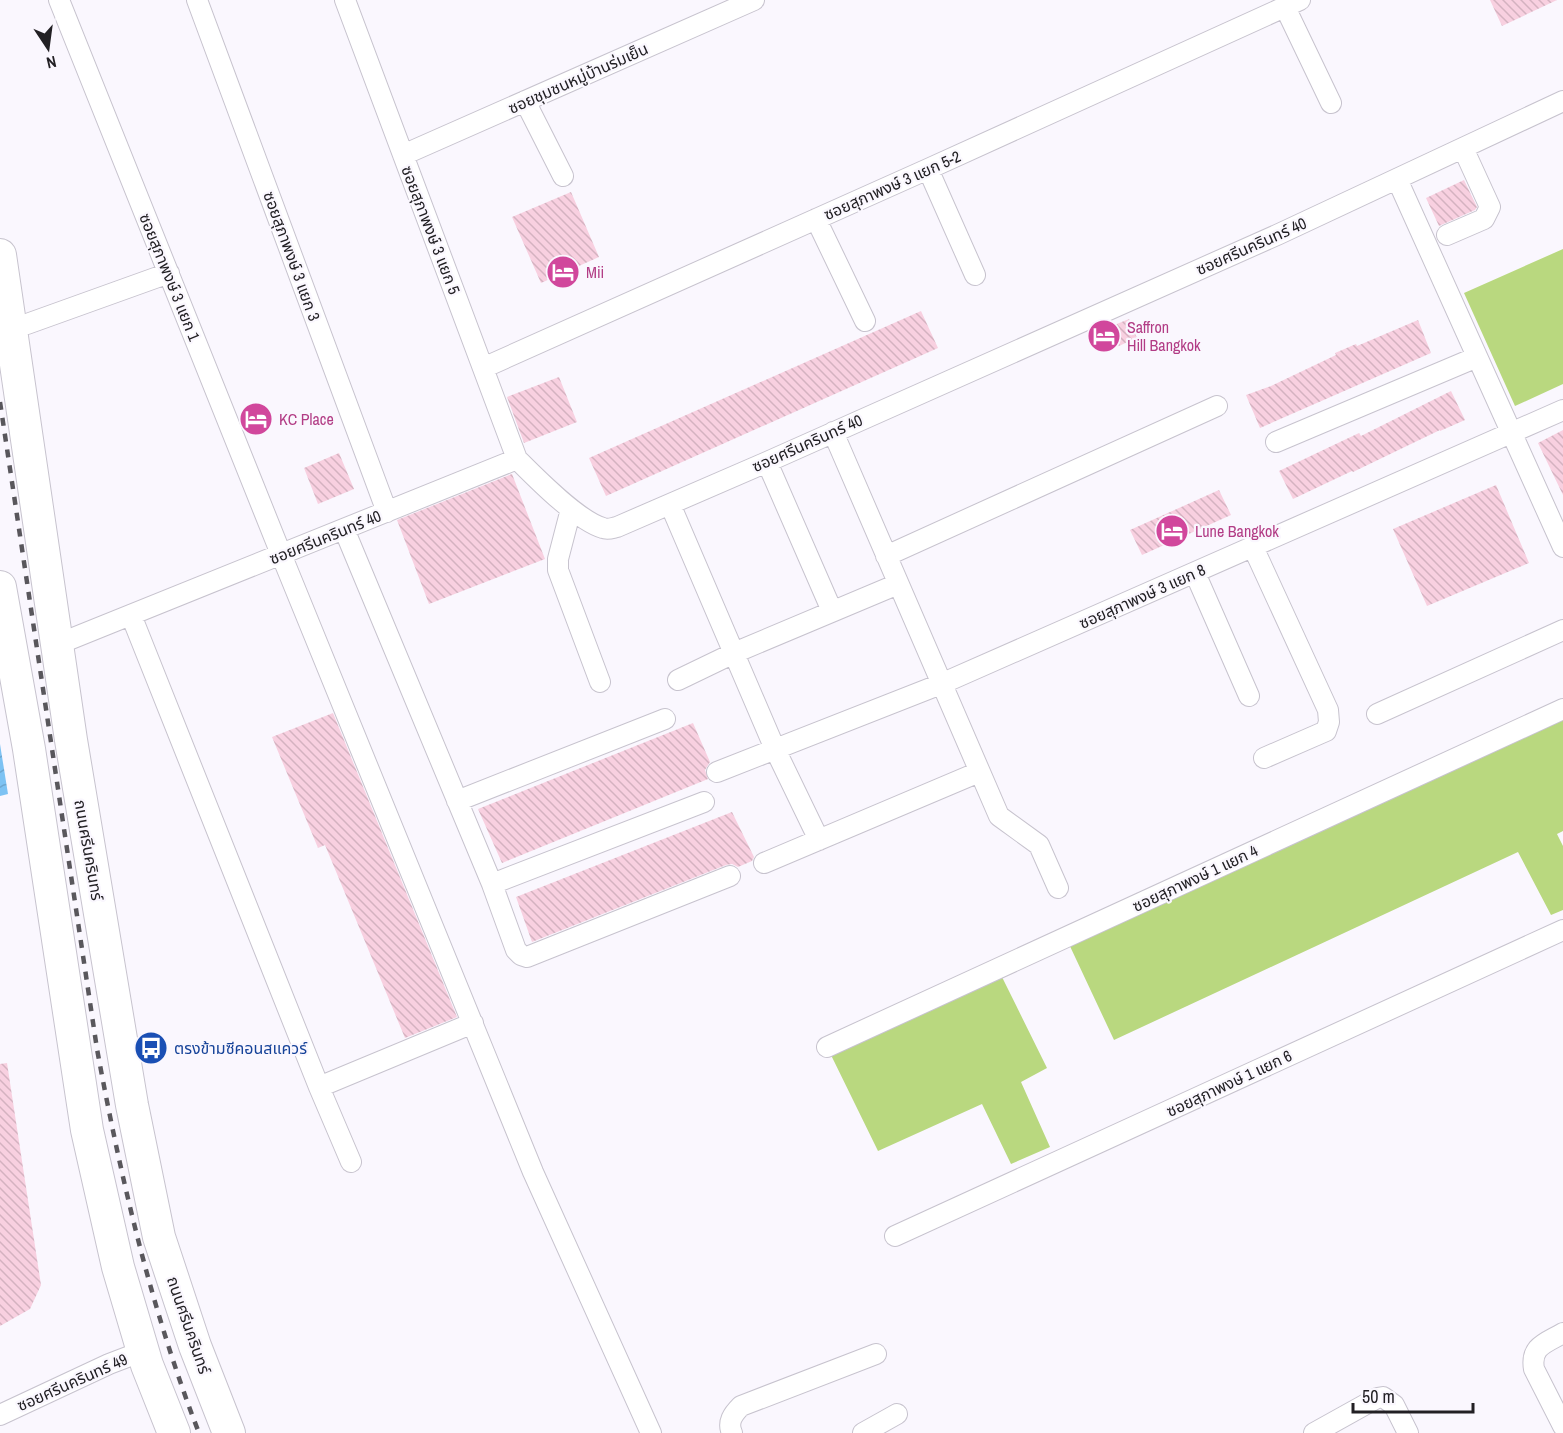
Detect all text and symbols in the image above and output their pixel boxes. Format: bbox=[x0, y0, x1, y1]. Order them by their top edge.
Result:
north arrow bbox=[18, 18, 78, 78]
street label: ซอยชุมชนหมู่บ้านร่มเย็น bbox=[504, 37, 652, 119]
text: N bbox=[44, 51, 58, 74]
street label: ซอยสุภาพงษ์ 3 แยก 5-2 bbox=[820, 145, 964, 225]
street label: ซอยสุภาพงษ์ 3 แยก 5 bbox=[396, 163, 466, 297]
street label: ซอยสุภาพงษ์ 3 แยก 3 bbox=[258, 188, 326, 324]
street label: ซอยสุภาพงษ์ 3 แยก 1 bbox=[134, 210, 206, 345]
street label: ซอยศรีนครินทร์ 40 bbox=[1192, 212, 1310, 280]
hotel icon: Mii bbox=[545, 254, 581, 290]
place label: Mii bbox=[586, 261, 604, 283]
place label: Saffron Hill Bangkok bbox=[1127, 316, 1201, 356]
hotel icon: Saffron Hill Bangkok bbox=[1086, 318, 1122, 354]
hotel icon: KC Place bbox=[238, 401, 274, 437]
place label: KC Place bbox=[279, 408, 334, 430]
street label: ซอยศรีนครินทร์ 40 bbox=[748, 409, 866, 477]
street label: ซอยศรีนครินทร์ 40 bbox=[266, 505, 384, 569]
hotel icon: Lune Bangkok bbox=[1154, 513, 1190, 549]
place label: Lune Bangkok bbox=[1195, 520, 1279, 542]
street label: ซอยสุภาพงษ์ 3 แยก 8 bbox=[1075, 558, 1209, 634]
street label: ถนนศรีนครินทร์ bbox=[69, 798, 109, 903]
street label: ซอยสุภาพงษ์ 1 แยก 4 bbox=[1129, 839, 1261, 917]
bus stop icon: ตรงข้ามซีคอนสแควร์ bbox=[133, 1030, 169, 1066]
place label: ตรงข้ามซีคอนสแควร์ bbox=[174, 1037, 308, 1059]
street label: ซอยสุภาพงษ์ 1 แยก 6 bbox=[1163, 1044, 1295, 1122]
street label: ถนนศรีนครินทร์ bbox=[162, 1273, 216, 1377]
street label: ซอยศรีนครินทร์ 49 bbox=[13, 1348, 131, 1416]
scale bar bbox=[1353, 1376, 1473, 1414]
text: 50 m bbox=[1362, 1384, 1395, 1409]

